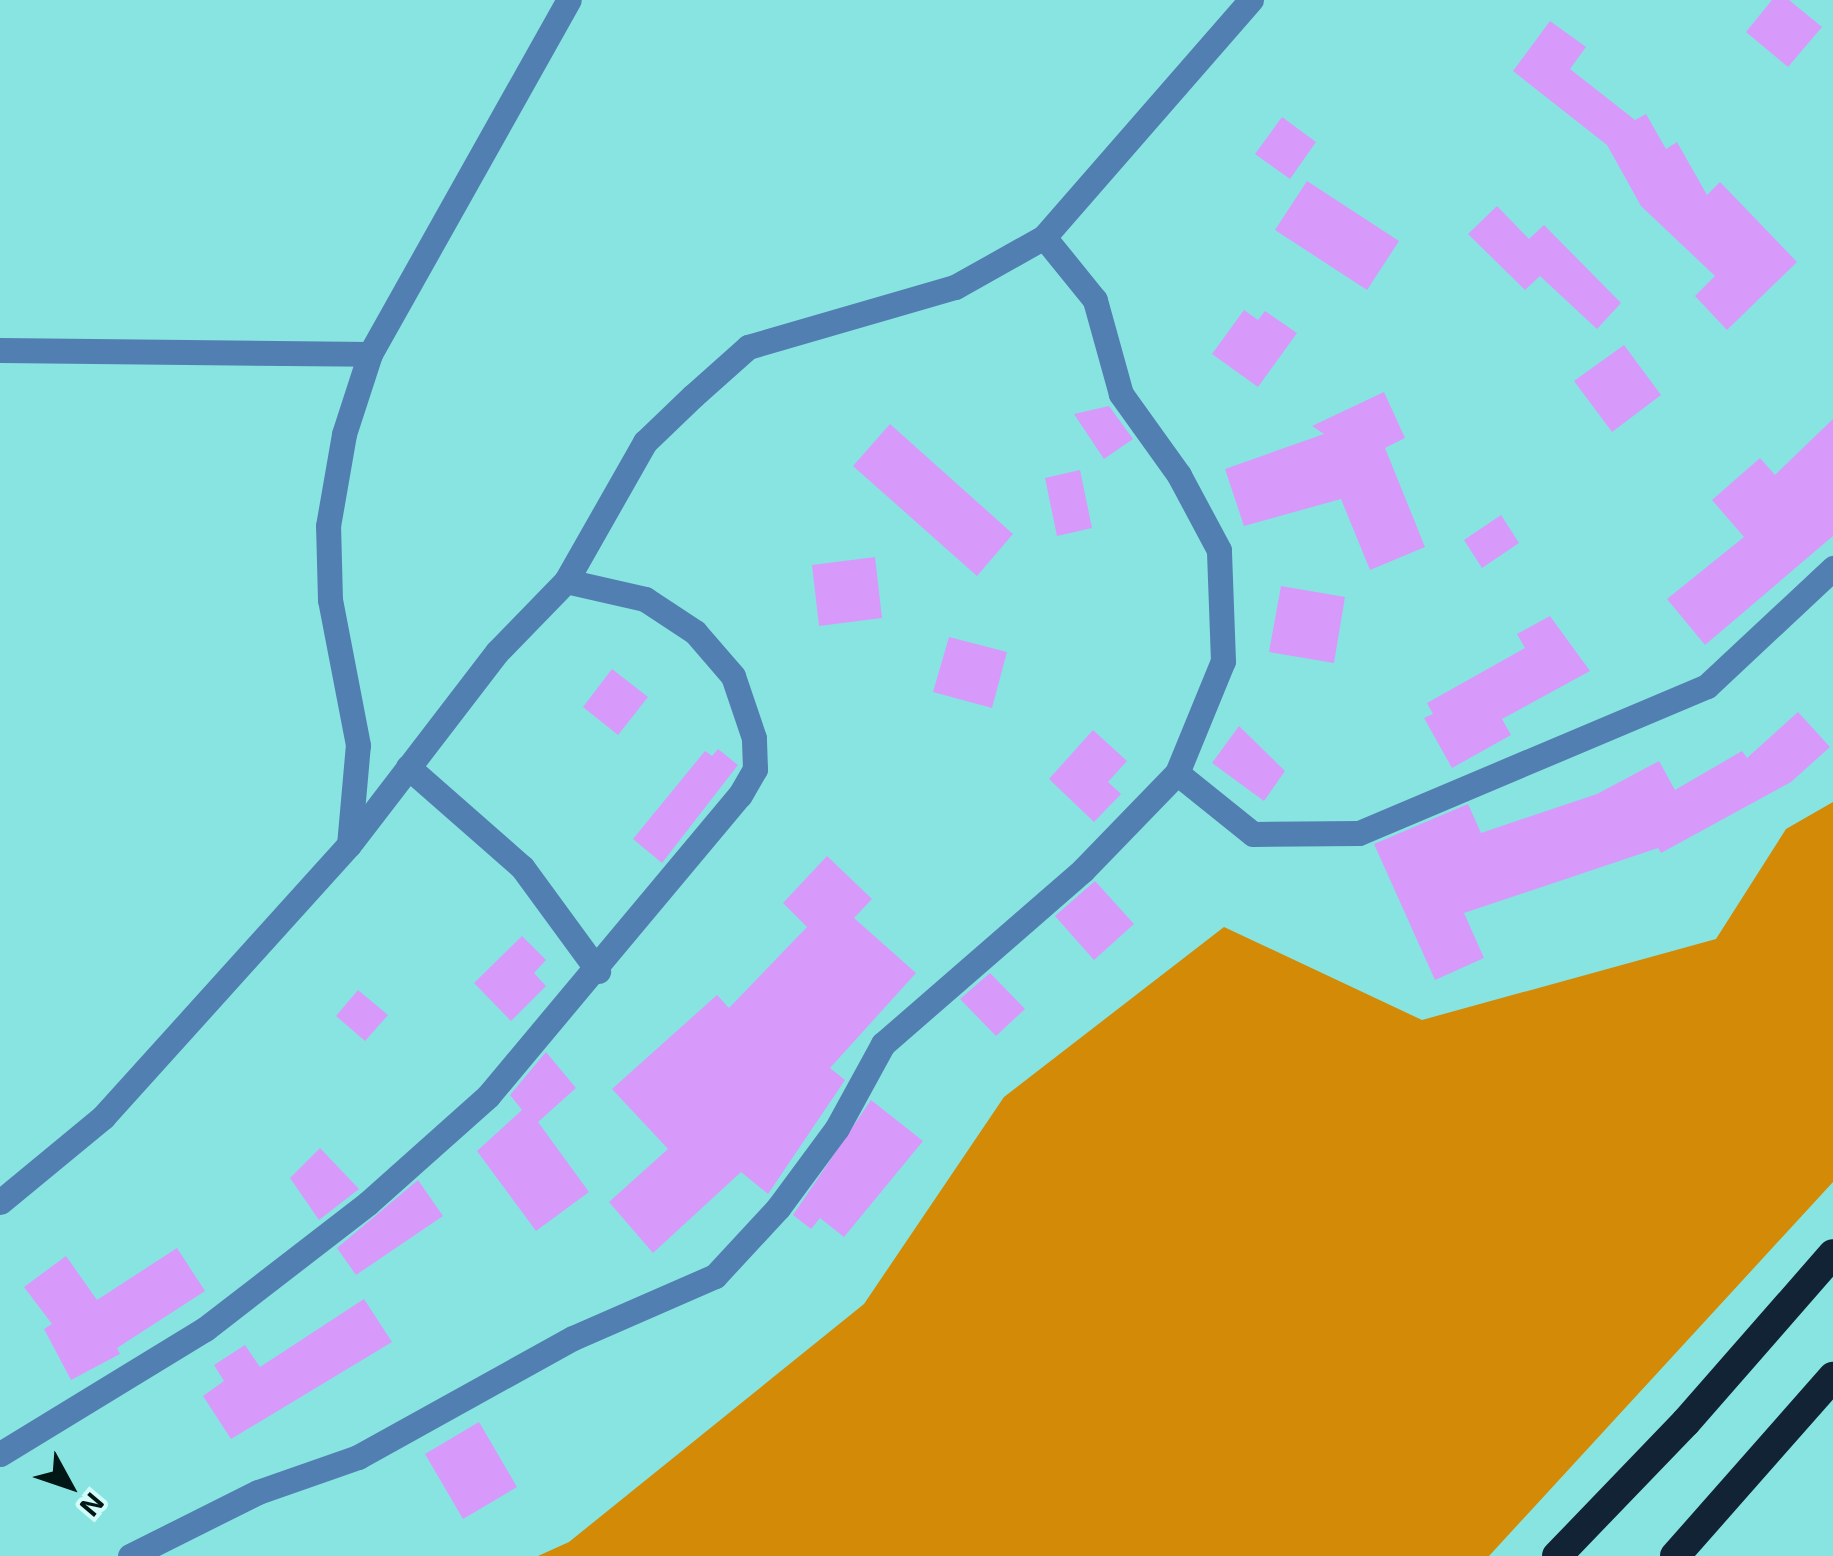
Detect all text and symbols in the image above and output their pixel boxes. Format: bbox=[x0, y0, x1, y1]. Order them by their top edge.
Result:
north arrow bbox=[20, 1436, 120, 1536]
text: N bbox=[73, 1487, 113, 1524]

